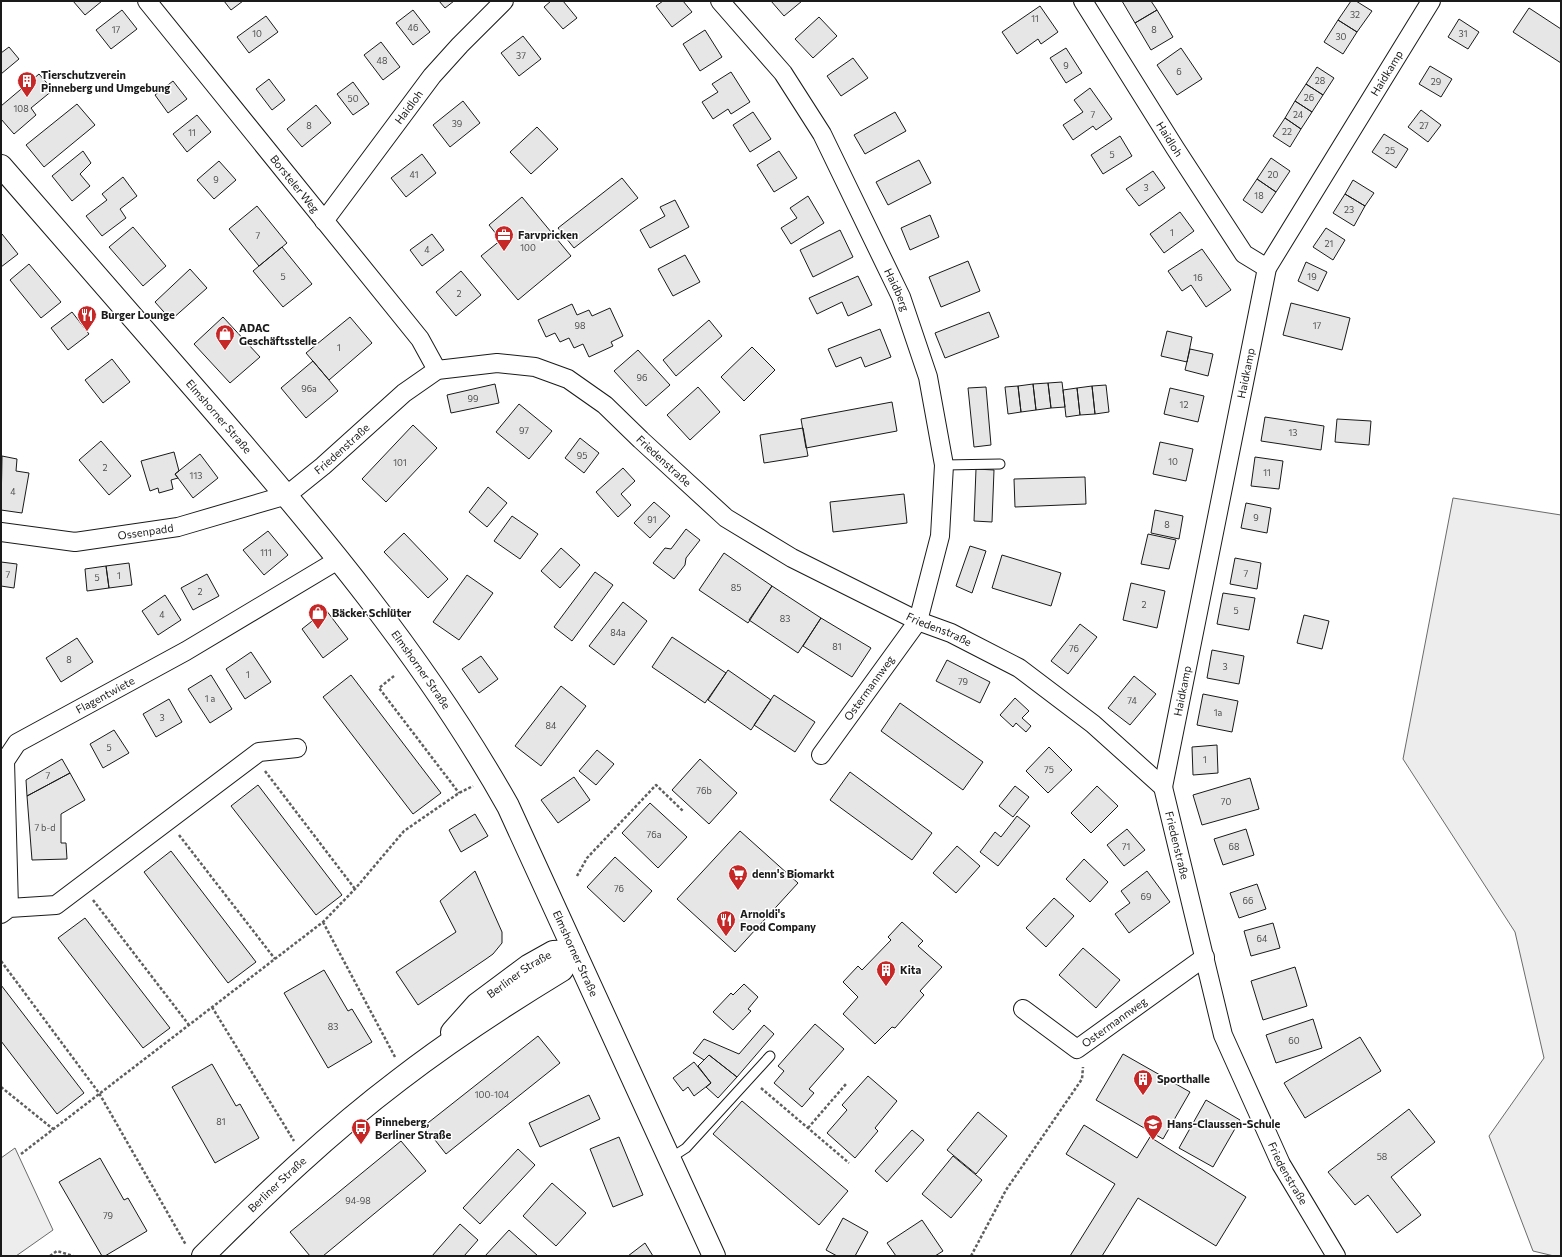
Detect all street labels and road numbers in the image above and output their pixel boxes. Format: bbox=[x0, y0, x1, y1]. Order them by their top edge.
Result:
street label: Haidkamp bbox=[1367, 48, 1405, 98]
street label: Haidloh bbox=[392, 87, 425, 126]
street label: Haidloh bbox=[1154, 119, 1186, 159]
street label: Borsteler Weg bbox=[268, 152, 322, 215]
street label: Haidberg bbox=[882, 266, 912, 313]
street label: Haidkamp bbox=[1234, 347, 1257, 399]
street label: Elmshorner Straße bbox=[184, 377, 255, 456]
street label: Friedenstraße bbox=[311, 420, 372, 477]
street label: Friedenstraße bbox=[634, 432, 694, 489]
street label: Ossenpadd bbox=[117, 521, 174, 542]
street label: Friedenstraße bbox=[904, 609, 974, 649]
street label: Elmshorner Straße bbox=[389, 627, 454, 711]
street label: Ostermannweg bbox=[841, 653, 896, 723]
street label: Haidkamp bbox=[1170, 665, 1193, 717]
street label: Flagentwiete bbox=[73, 673, 137, 716]
street label: Friedenstraße bbox=[1163, 810, 1192, 881]
street label: Elmshorner Straße bbox=[551, 908, 601, 998]
street label: Berliner Straße bbox=[484, 947, 553, 1000]
street label: Ostermannweg bbox=[1079, 994, 1149, 1050]
street label: Friedenstraße bbox=[1266, 1140, 1311, 1207]
street label: Berliner Straße bbox=[245, 1153, 309, 1214]

